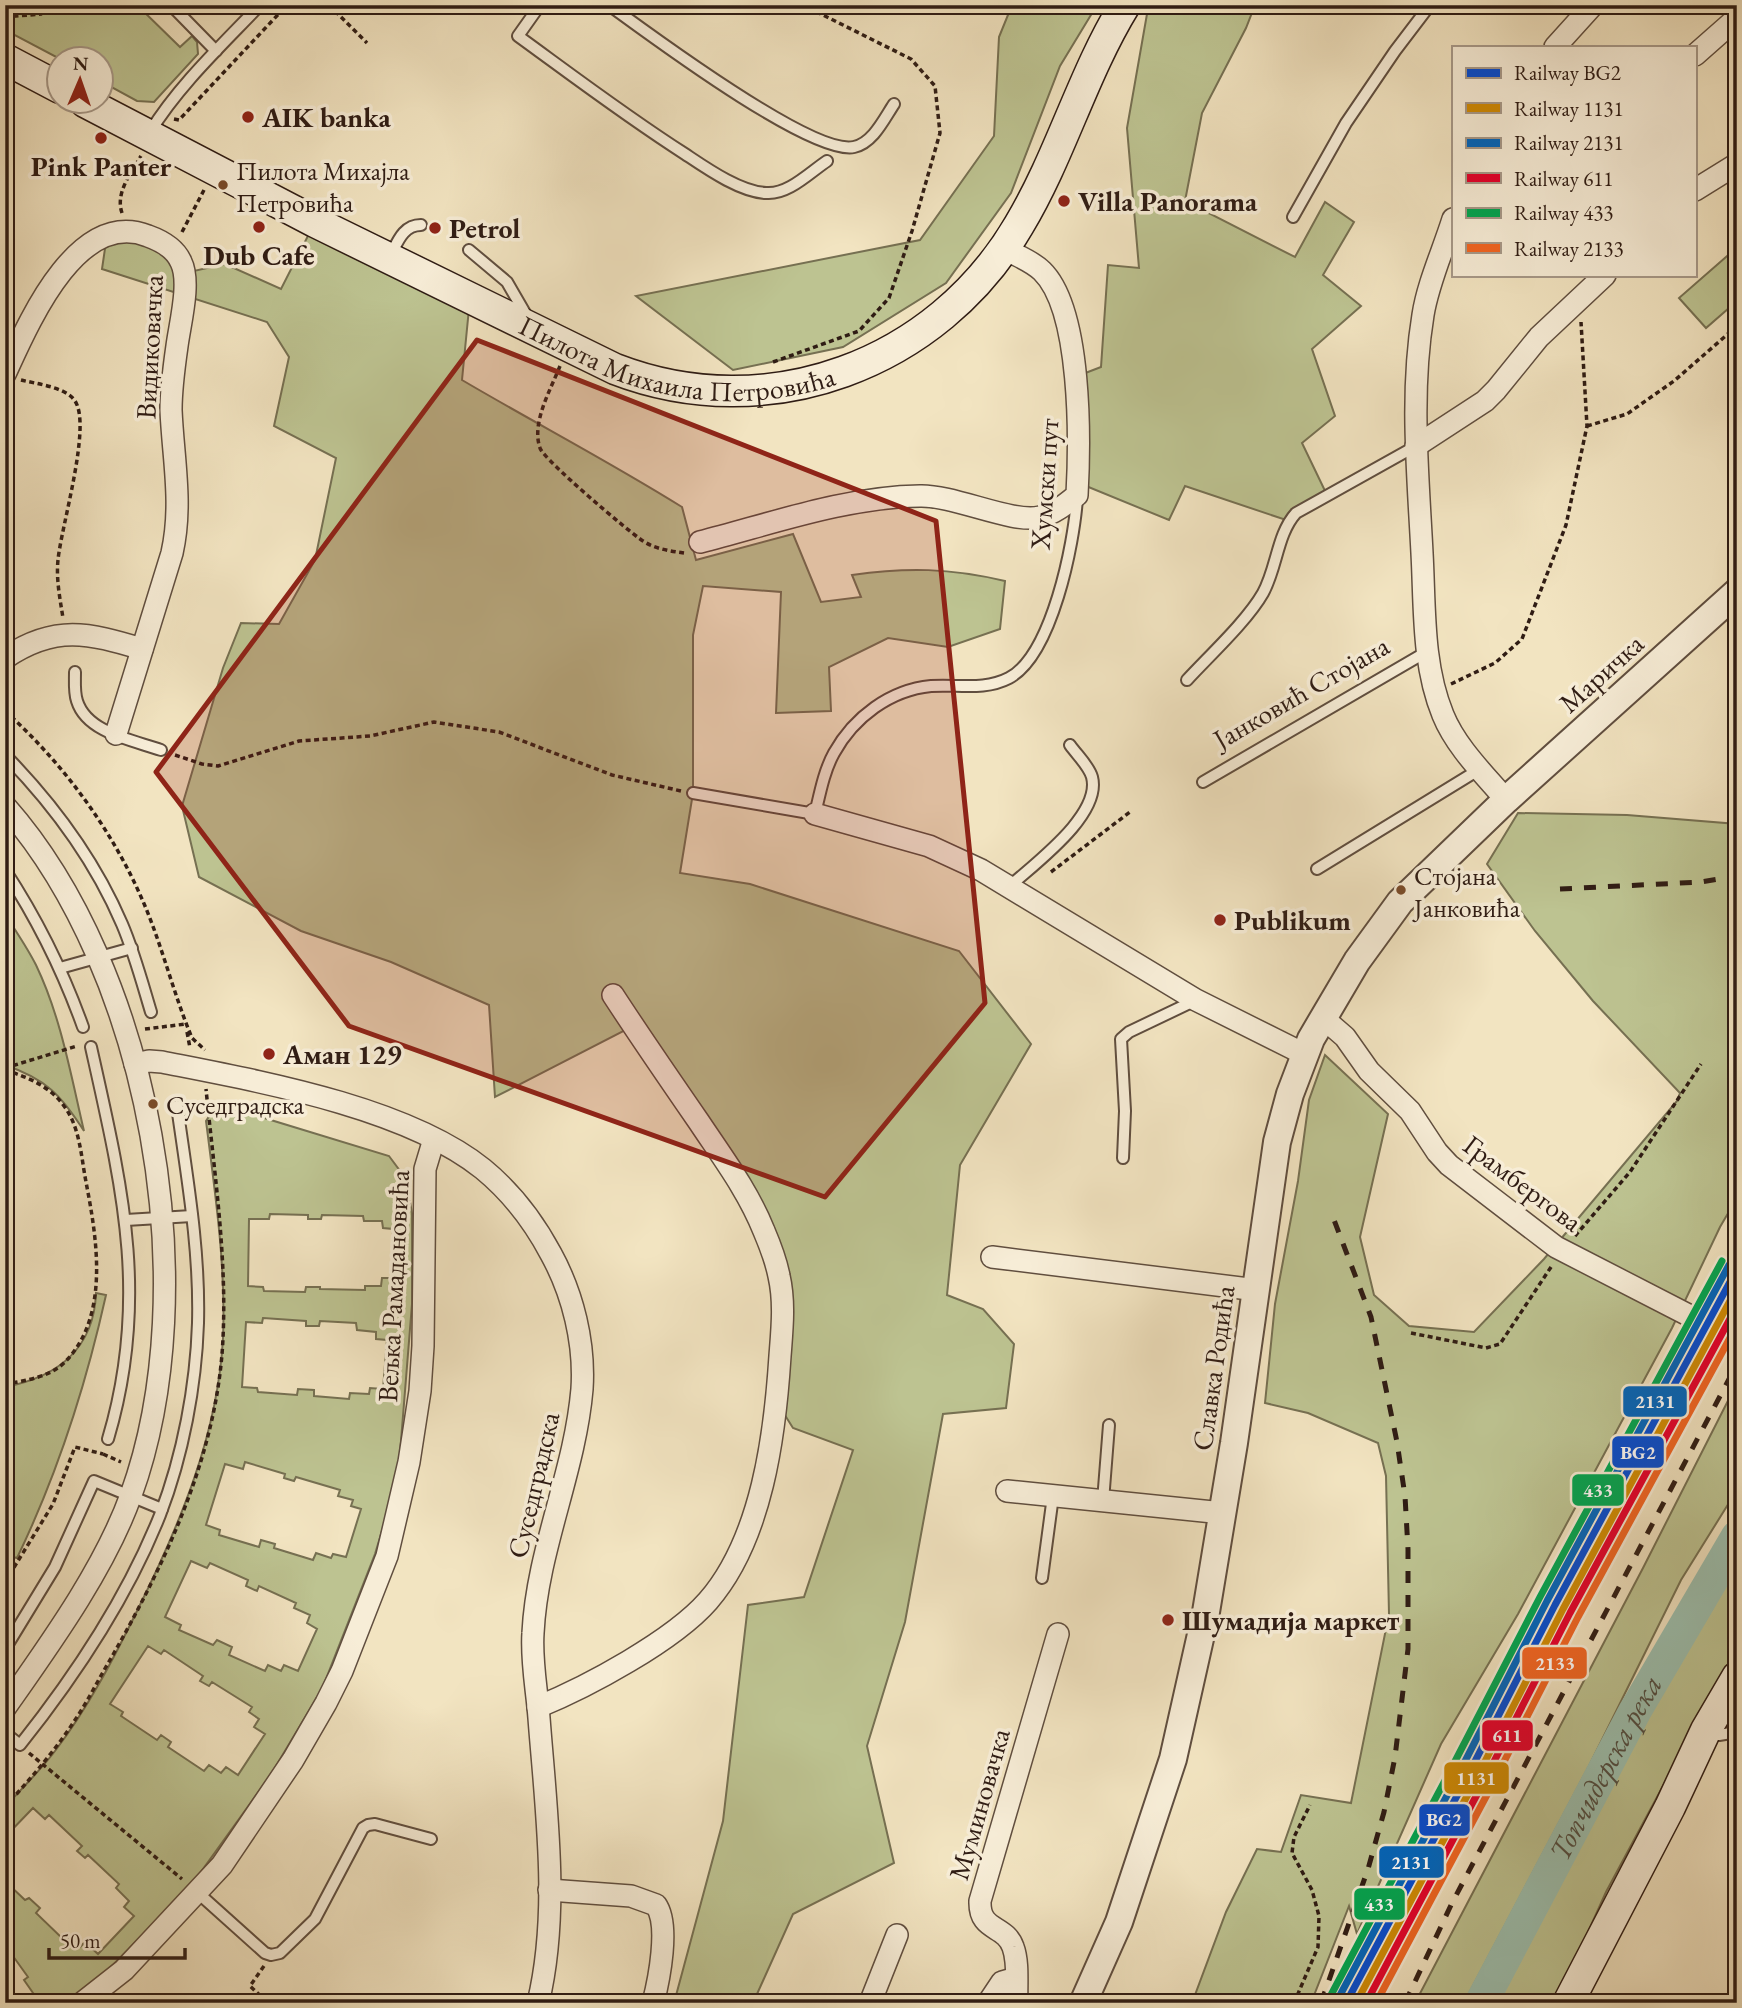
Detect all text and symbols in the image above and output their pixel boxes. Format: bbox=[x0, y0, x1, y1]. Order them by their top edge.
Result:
north arrow bbox=[46, 46, 116, 116]
legend bbox=[1452, 46, 1696, 276]
text: N bbox=[72, 51, 89, 76]
text: Railway BG2 bbox=[1514, 59, 1621, 86]
text: Railway 1131 bbox=[1514, 95, 1624, 122]
place label: AIK banka bbox=[261, 99, 391, 135]
marker: AIK banka bbox=[240, 109, 256, 125]
text: Railway 2131 bbox=[1514, 129, 1624, 156]
marker: Pink Panter bbox=[93, 130, 109, 146]
place label: Pink Panter bbox=[31, 148, 172, 184]
place label: Пилота Михајла Петровића bbox=[236, 154, 410, 220]
text: Railway 611 bbox=[1514, 165, 1613, 192]
marker: Пилота Михајла Петровића bbox=[216, 178, 230, 192]
place label: Villa Panorama bbox=[1078, 183, 1258, 219]
marker: Villa Panorama bbox=[1056, 193, 1072, 209]
text: Railway 433 bbox=[1514, 199, 1613, 226]
place label: Petrol bbox=[449, 210, 520, 246]
marker: Dub Cafe bbox=[251, 219, 267, 235]
marker: Petrol bbox=[427, 220, 443, 236]
text: Railway 2133 bbox=[1514, 235, 1624, 262]
place label: Dub Cafe bbox=[203, 237, 315, 273]
street label: Видиковачка bbox=[127, 273, 171, 420]
street label: Пилота Михаила Петровића bbox=[513, 307, 840, 409]
street label: Хумски пут bbox=[1021, 417, 1067, 552]
street label: Маричка bbox=[1551, 625, 1651, 720]
street label: Јанковић Стојана bbox=[1205, 627, 1396, 758]
place label: Стојана Јанковића bbox=[1412, 859, 1521, 925]
marker: Стојана Јанковића bbox=[1394, 883, 1408, 897]
place label: Publikum bbox=[1234, 902, 1351, 938]
marker: Publikum bbox=[1212, 912, 1228, 928]
place label: Аман 129 bbox=[282, 1036, 402, 1072]
marker: Аман 129 bbox=[261, 1046, 277, 1062]
place label: Суседградска bbox=[166, 1088, 305, 1122]
marker: Суседградска bbox=[146, 1097, 160, 1111]
street label: Грамбергова bbox=[1456, 1127, 1590, 1240]
street label: Вељка Рамадановића bbox=[369, 1168, 417, 1403]
street label: Славка Родића bbox=[1184, 1282, 1243, 1453]
line badge: 2131 bbox=[1622, 1385, 1688, 1418]
text: 2131 bbox=[1635, 1389, 1675, 1414]
street label: Суседградска bbox=[499, 1408, 567, 1562]
line badge: BG2 bbox=[1611, 1435, 1665, 1469]
text: BG2 bbox=[1620, 1440, 1656, 1465]
line badge: 433 bbox=[1571, 1473, 1625, 1507]
text: 433 bbox=[1583, 1478, 1613, 1503]
place label: Шумадија маркет bbox=[1182, 1602, 1400, 1638]
marker: Шумадија маркет bbox=[1160, 1612, 1176, 1628]
line badge: 2133 bbox=[1521, 1646, 1588, 1680]
text: 2133 bbox=[1535, 1651, 1575, 1676]
water label: Топчидерска река bbox=[1540, 1668, 1671, 1867]
line badge: 611 bbox=[1481, 1719, 1534, 1752]
street label: Муминовачка bbox=[940, 1723, 1018, 1884]
text: 611 bbox=[1492, 1723, 1522, 1748]
line badge: 1131 bbox=[1443, 1761, 1510, 1795]
text: 1131 bbox=[1456, 1766, 1496, 1791]
line badge: BG2 bbox=[1418, 1803, 1471, 1837]
text: BG2 bbox=[1426, 1807, 1462, 1832]
line badge: 2131 bbox=[1378, 1845, 1445, 1879]
text: 2131 bbox=[1391, 1850, 1431, 1875]
line badge: 433 bbox=[1353, 1887, 1406, 1921]
text: 433 bbox=[1364, 1892, 1394, 1917]
scale bar bbox=[49, 1917, 186, 1961]
text: 50 m bbox=[60, 1927, 101, 1954]

